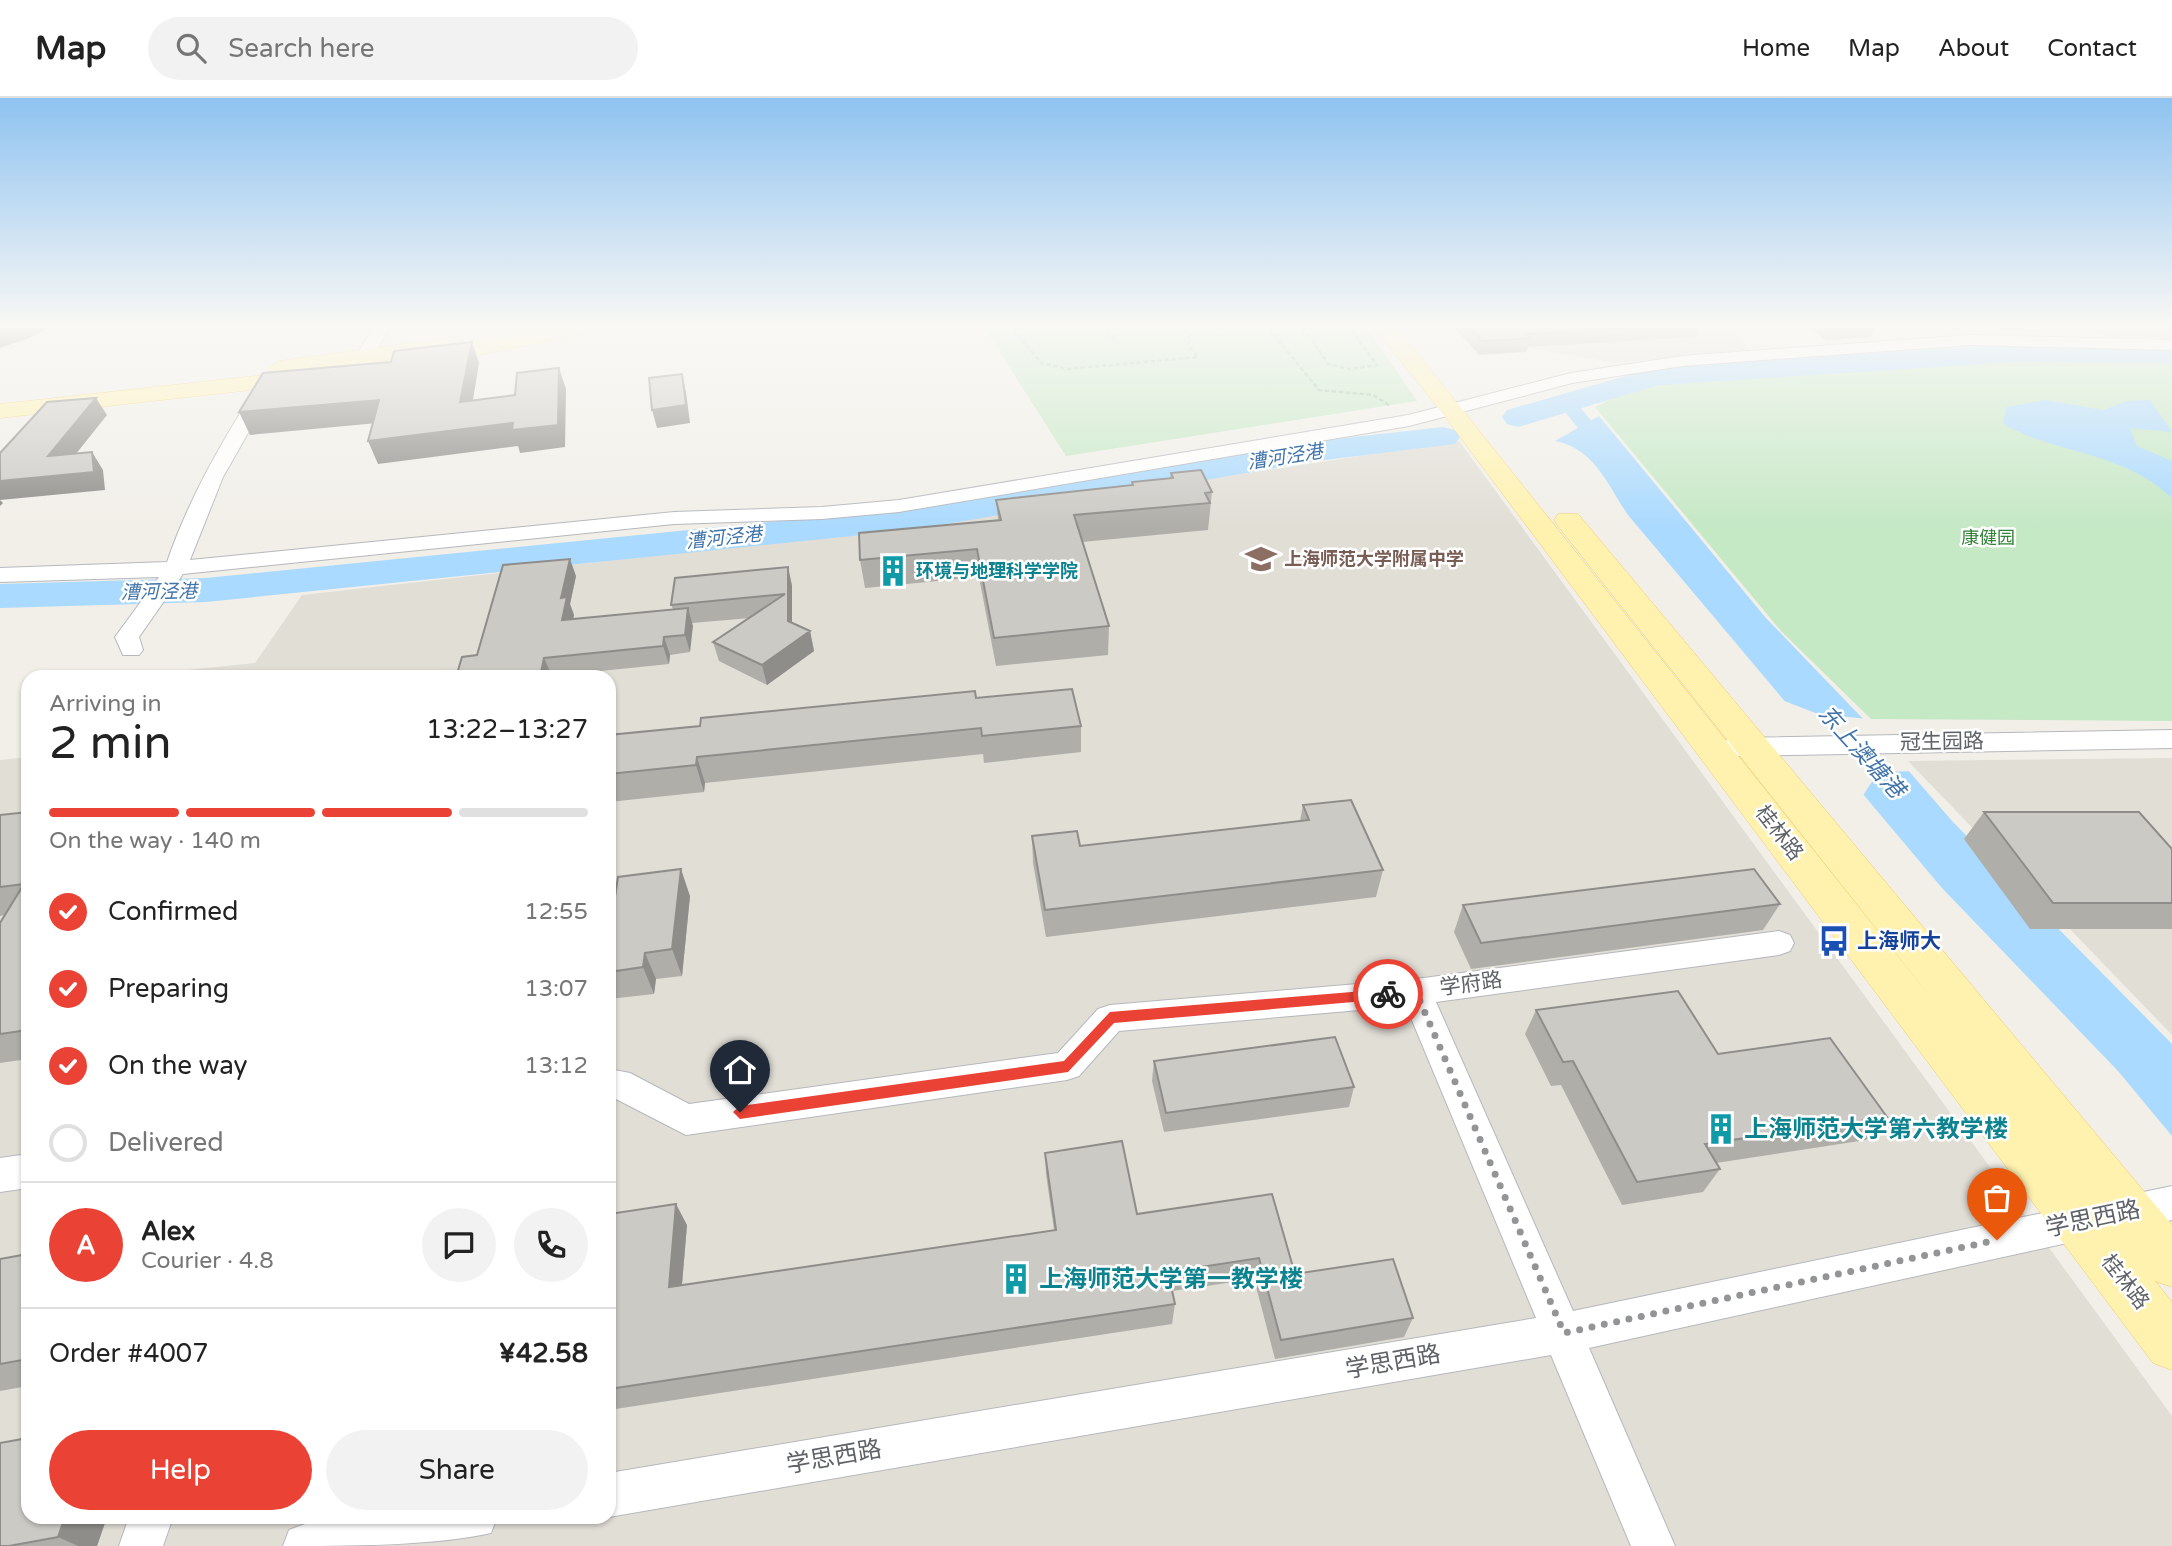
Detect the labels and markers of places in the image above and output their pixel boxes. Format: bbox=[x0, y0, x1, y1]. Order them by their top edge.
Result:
school or university icon: 上海师范大学附属中学 bbox=[1244, 542, 1278, 576]
place label: 上海师范大学附属中学 bbox=[1284, 548, 1464, 570]
building icon: 环境与地理科学学院 bbox=[876, 554, 910, 588]
place label: 环境与地理科学学院 bbox=[916, 560, 1078, 582]
bus stop icon: 上海师大 bbox=[1817, 924, 1851, 958]
place label: 上海师大 bbox=[1857, 929, 1941, 954]
pin bbox=[710, 1040, 770, 1112]
building icon: 上海师范大学第六教学楼 bbox=[1704, 1112, 1738, 1146]
place label: 上海师范大学第六教学楼 bbox=[1744, 1115, 2008, 1144]
pin bbox=[1967, 1168, 2027, 1240]
building icon: 上海师范大学第一教学楼 bbox=[999, 1262, 1033, 1296]
place label: 上海师范大学第一教学楼 bbox=[1039, 1265, 1303, 1294]

